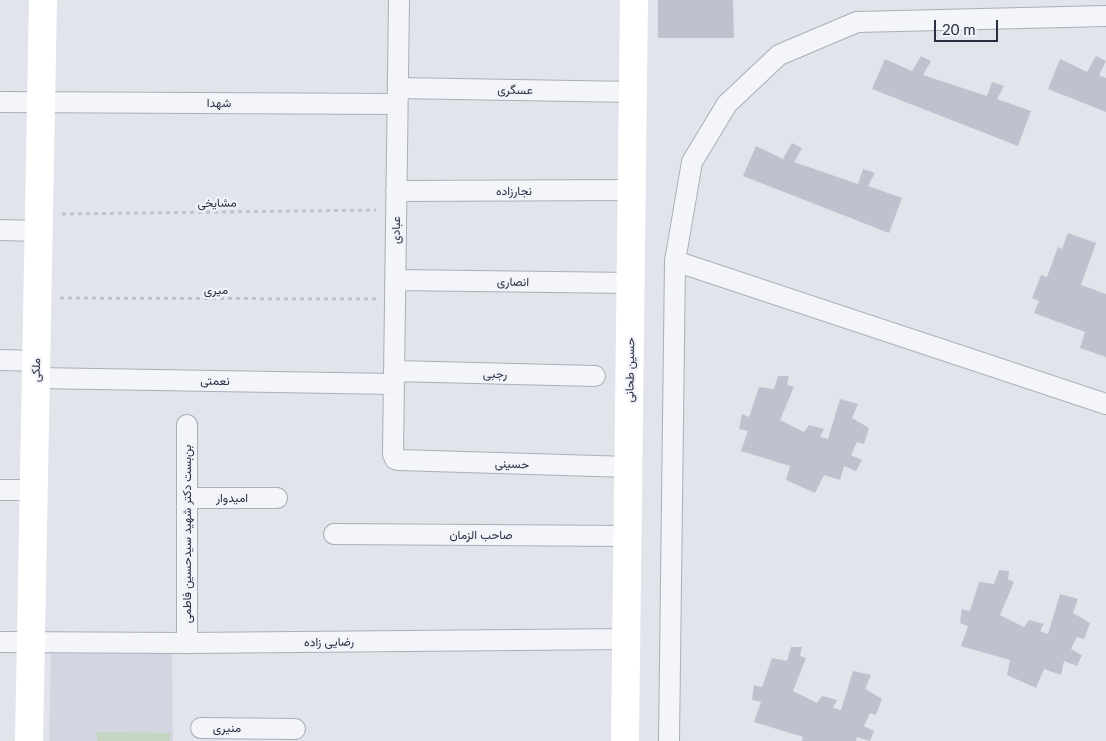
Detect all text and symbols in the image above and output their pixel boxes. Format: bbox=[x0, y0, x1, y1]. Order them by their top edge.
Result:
scale bar bbox=[936, 10, 1000, 42]
text: 20 m bbox=[942, 20, 976, 38]
street label: عسگری bbox=[497, 82, 533, 98]
street label: شهدا bbox=[207, 96, 231, 110]
street label: نجارزاده bbox=[496, 184, 532, 198]
street label: مشایخی bbox=[197, 195, 237, 211]
street label: عبادی bbox=[389, 216, 403, 244]
street label: انصاری bbox=[497, 275, 529, 289]
street label: میری bbox=[204, 283, 228, 297]
street label: حسین طحانی bbox=[622, 337, 638, 403]
street label: ملکی bbox=[29, 358, 43, 382]
street label: رجبی bbox=[483, 367, 507, 381]
street label: نعمتی bbox=[200, 374, 230, 388]
street label: بن‌بست دکتر شهید سیدحسین فاطمی bbox=[180, 445, 194, 623]
street label: حسینی bbox=[495, 456, 529, 472]
street label: امیدوار bbox=[216, 491, 248, 505]
street label: صاحب الزمان bbox=[449, 528, 513, 542]
street label: رضایی زاده bbox=[304, 634, 354, 650]
street label: منیری bbox=[213, 721, 241, 735]

